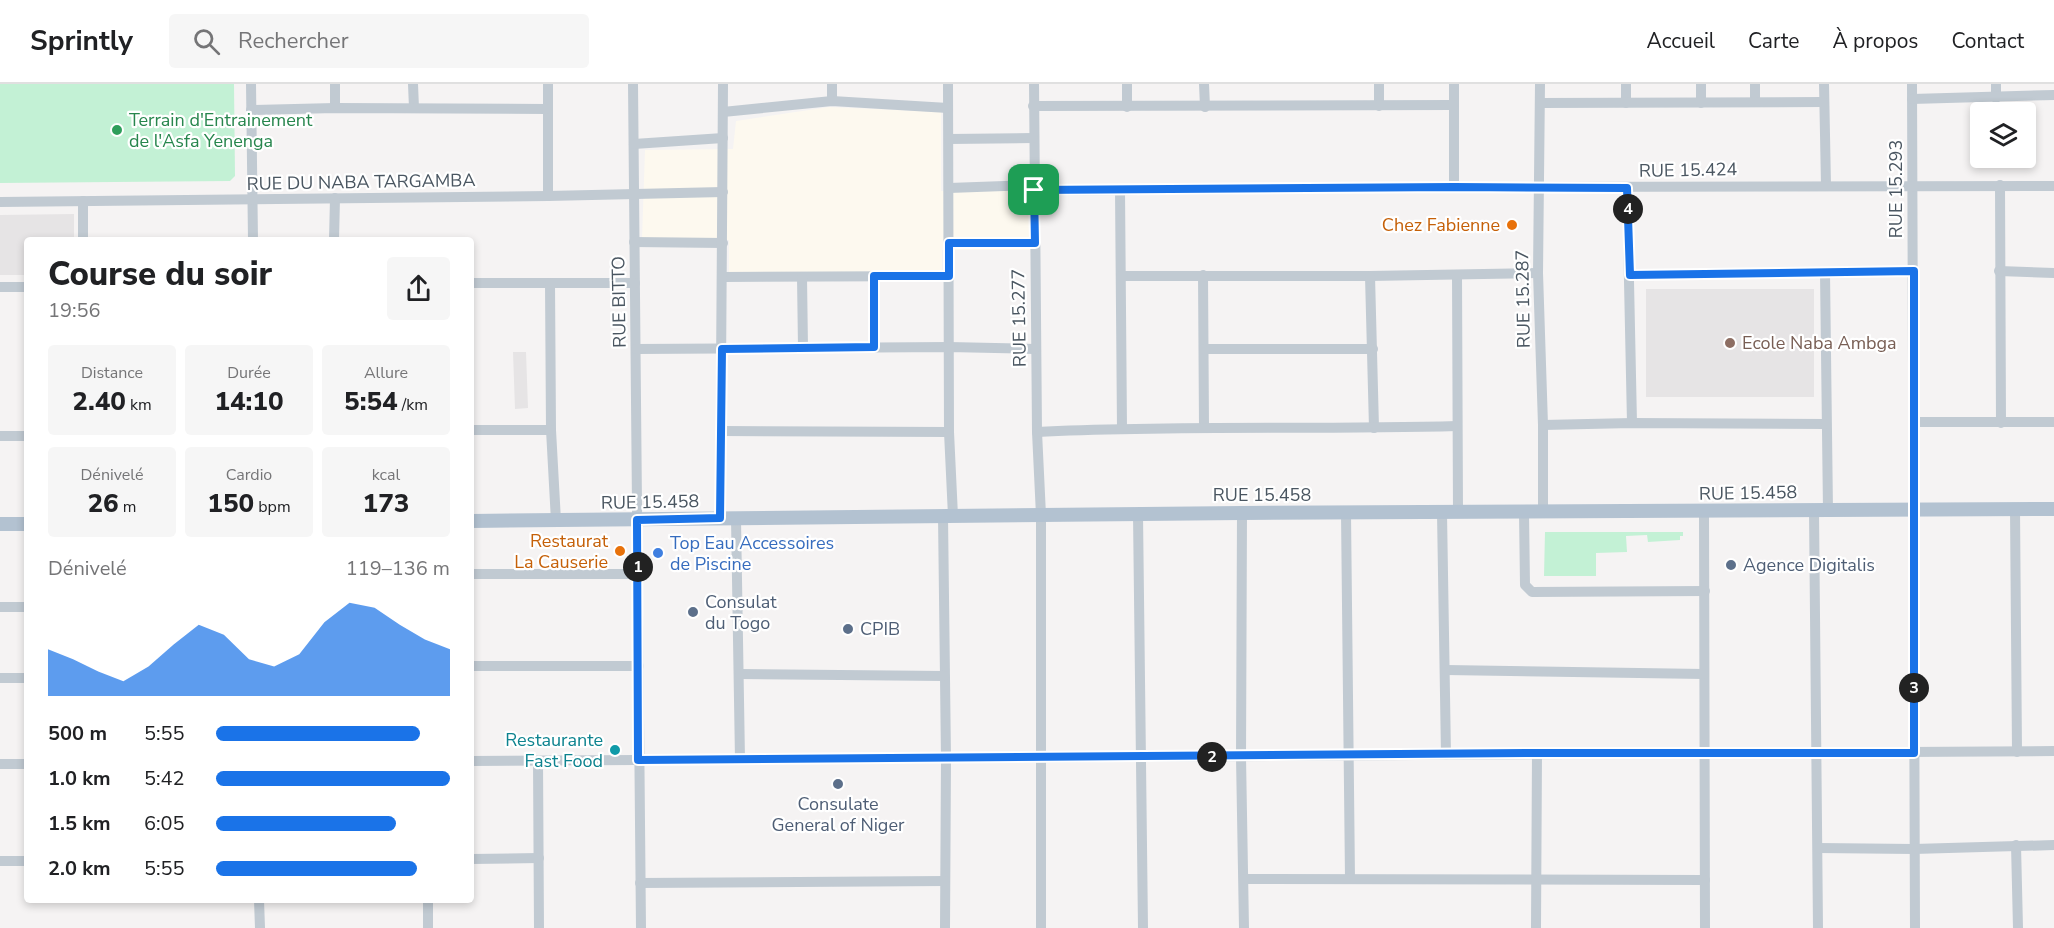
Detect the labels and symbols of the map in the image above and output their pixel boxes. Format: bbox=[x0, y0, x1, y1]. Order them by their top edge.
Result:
place label: Terrain d'Entrainement de l'Asfa Yenenga bbox=[129, 108, 313, 153]
marker: Terrain d'Entrainement de l'Asfa Yenenga bbox=[110, 123, 124, 137]
street label: RUE 15.293 bbox=[1884, 140, 1908, 238]
street label: RUE 15.424 bbox=[1639, 157, 1738, 183]
pin bbox=[1008, 164, 1059, 215]
street label: RUE DU NABA TARGAMBA bbox=[246, 168, 476, 196]
pin: 4 bbox=[1613, 194, 1643, 224]
place label: Chez Fabienne bbox=[1382, 213, 1500, 237]
marker: Chez Fabienne bbox=[1505, 218, 1519, 232]
street label: RUE 15.287 bbox=[1510, 250, 1536, 348]
street label: RUE BITTO bbox=[606, 256, 632, 348]
street label: RUE 15.277 bbox=[1006, 269, 1032, 367]
place label: Ecole Naba Ambga bbox=[1742, 331, 1897, 355]
marker: Ecole Naba Ambga bbox=[1723, 336, 1737, 350]
street label: RUE 15.458 bbox=[1699, 480, 1797, 506]
street label: RUE 15.458 bbox=[1213, 483, 1311, 507]
street label: RUE 15.458 bbox=[601, 489, 699, 515]
place label: Restaurat La Causerie bbox=[514, 529, 609, 574]
place label: Top Eau Accessoires de Piscine bbox=[670, 531, 834, 576]
marker: Restaurat La Causerie bbox=[613, 544, 627, 558]
marker: Top Eau Accessoires de Piscine bbox=[651, 546, 665, 560]
pin: 1 bbox=[623, 552, 653, 582]
place label: Agence Digitalis bbox=[1743, 553, 1875, 577]
marker: Agence Digitalis bbox=[1724, 558, 1738, 572]
place label: Consulat du Togo bbox=[705, 590, 777, 635]
marker: Consulat du Togo bbox=[686, 605, 700, 619]
place label: CPIB bbox=[860, 617, 900, 641]
marker: CPIB bbox=[841, 622, 855, 636]
pin: 3 bbox=[1899, 673, 1929, 703]
place label: Restaurante Fast Food bbox=[505, 728, 603, 773]
pin: 2 bbox=[1197, 742, 1227, 772]
marker: Restaurante Fast Food bbox=[608, 743, 622, 757]
marker: Consulate General of Niger bbox=[831, 777, 845, 791]
place label: Consulate General of Niger bbox=[772, 792, 905, 837]

